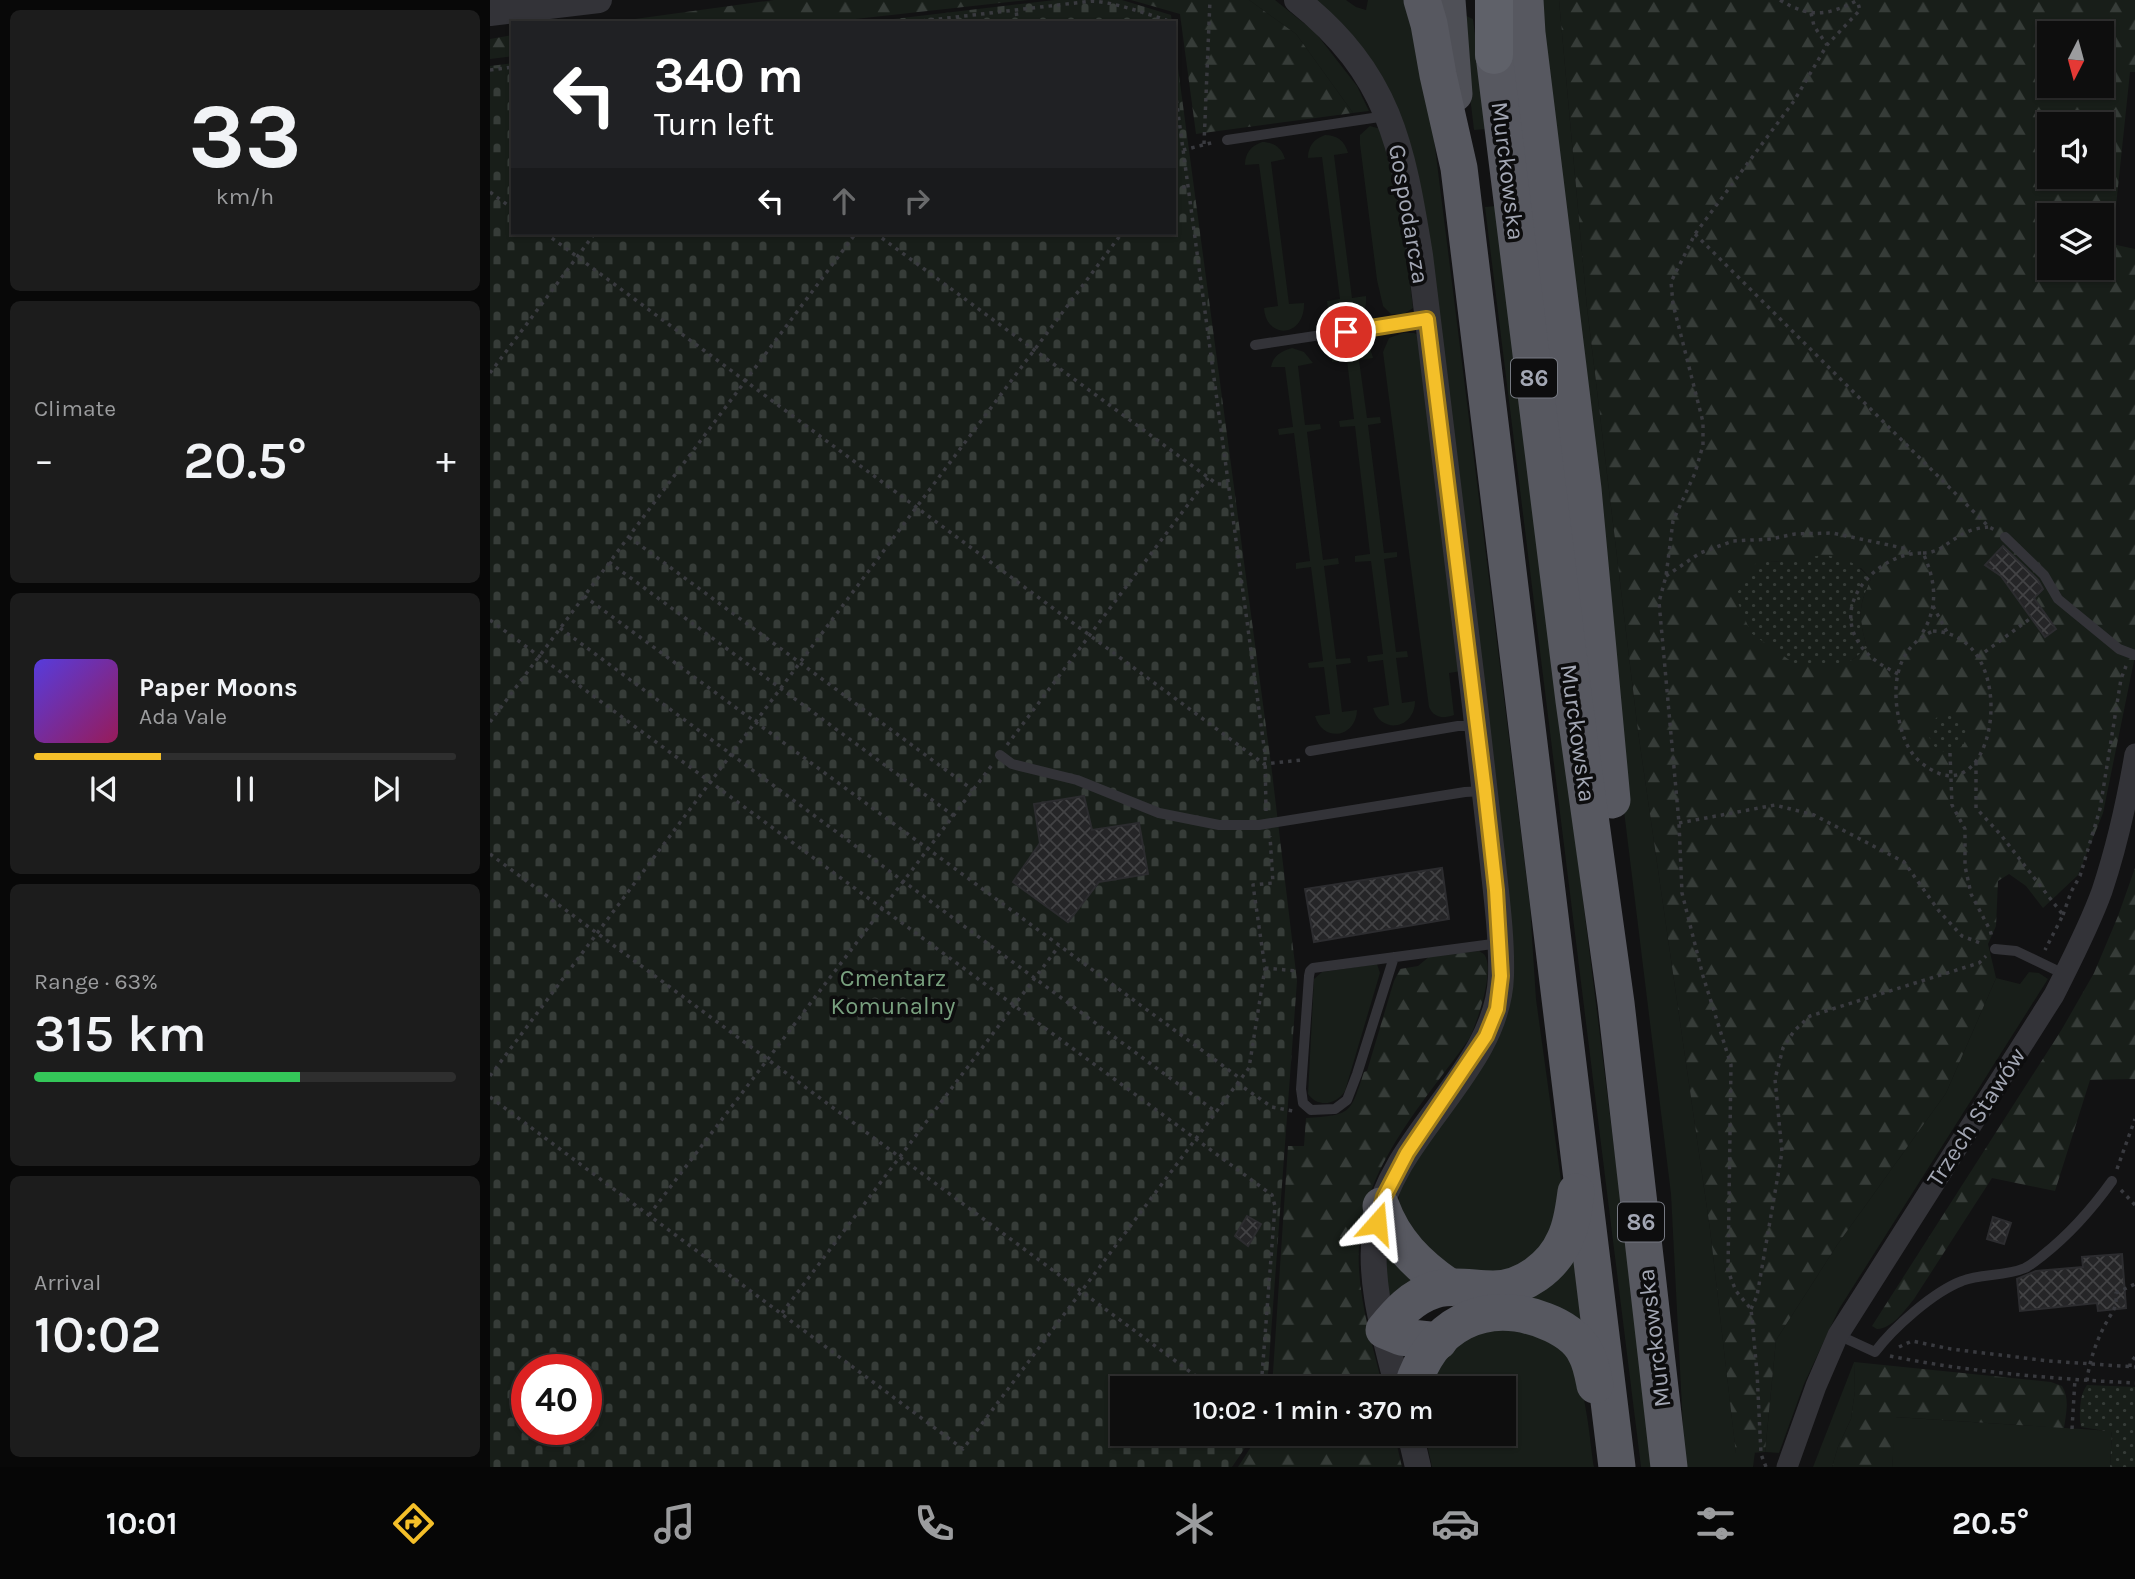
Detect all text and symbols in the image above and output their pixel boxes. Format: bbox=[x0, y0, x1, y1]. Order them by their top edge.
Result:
north arrow bbox=[2037, 21, 2114, 98]
map controls bbox=[2037, 21, 2114, 280]
text: 340 m bbox=[654, 47, 804, 104]
icon: left bbox=[539, 49, 630, 140]
text: 33 bbox=[188, 84, 302, 190]
street label: Murckowska bbox=[1486, 100, 1530, 242]
text: Turn left bbox=[654, 106, 774, 143]
button: sound bbox=[2037, 112, 2114, 189]
street label: Gospodarcza bbox=[1383, 142, 1435, 286]
icon: left bbox=[752, 182, 790, 220]
icon: ahead bbox=[825, 182, 863, 220]
icon: right bbox=[898, 182, 936, 220]
text: km/h bbox=[216, 183, 274, 210]
button: layers bbox=[2037, 203, 2114, 280]
pin bbox=[1316, 302, 1376, 362]
icon: arrive bbox=[1327, 313, 1365, 351]
road number: 86 bbox=[1511, 358, 1557, 398]
text: Climate bbox=[34, 395, 116, 422]
text: 20.5° bbox=[183, 430, 307, 491]
text: − bbox=[34, 438, 54, 483]
text: + bbox=[436, 438, 456, 483]
street label: Murckowska bbox=[1554, 662, 1602, 804]
text: Paper Moons bbox=[139, 672, 298, 703]
text: Ada Vale bbox=[139, 703, 227, 730]
icon: previous bbox=[85, 770, 123, 808]
icon: pause bbox=[226, 770, 264, 808]
icon: next bbox=[367, 770, 405, 808]
park label: Cmentarz Komunalny bbox=[831, 964, 955, 1020]
text: Range · 63% bbox=[34, 968, 158, 995]
text: 315 km bbox=[34, 1003, 207, 1064]
street label: Trzech Stawów bbox=[1921, 1042, 2031, 1192]
position arrow bbox=[1340, 1186, 1414, 1260]
road number: 86 bbox=[1618, 1203, 1664, 1242]
street label: Murckowska bbox=[1632, 1267, 1676, 1409]
text: Arrival bbox=[34, 1269, 101, 1296]
text: 10:02 bbox=[34, 1304, 161, 1365]
speed limit sign: 40 bbox=[511, 1354, 602, 1445]
text: 10:02 · 1 min · 370 m bbox=[1193, 1395, 1433, 1426]
icon: directions bbox=[389, 1499, 438, 1548]
icon: music bbox=[650, 1499, 699, 1548]
icon: phone bbox=[910, 1499, 959, 1548]
icon: climate bbox=[1170, 1499, 1219, 1548]
icon: car bbox=[1431, 1499, 1480, 1548]
icon: filters bbox=[1691, 1499, 1740, 1548]
text: 10:01 bbox=[106, 1505, 178, 1542]
text: 20.5° bbox=[1952, 1505, 2029, 1542]

